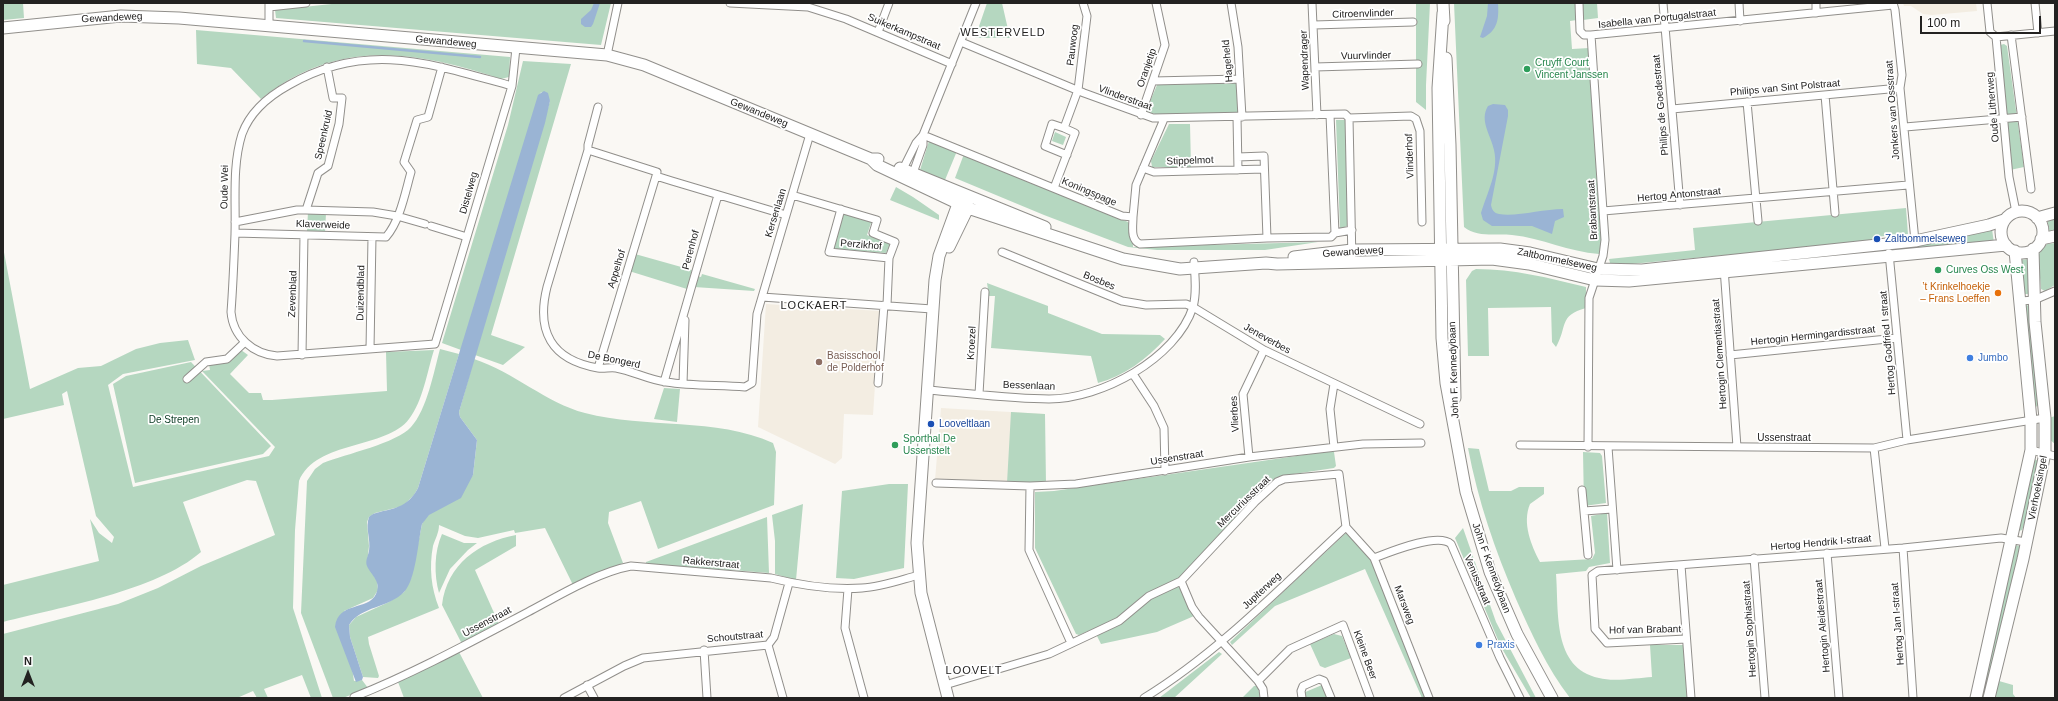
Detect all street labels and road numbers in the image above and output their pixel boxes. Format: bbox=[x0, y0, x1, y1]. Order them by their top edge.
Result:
street label: Citroenvlinder bbox=[1332, 7, 1394, 21]
street label: Isabella van Portugalstraat bbox=[1597, 7, 1717, 31]
street label: Gewandeweg bbox=[81, 10, 143, 26]
street label: Suikerkampstraat bbox=[866, 11, 942, 53]
street label: Pauwoog bbox=[1065, 24, 1081, 66]
street label: Wapendrager bbox=[1298, 30, 1312, 90]
street label: Gewandeweg bbox=[415, 33, 477, 51]
street label: Hageheld bbox=[1220, 39, 1236, 83]
street label: Oranjetip bbox=[1135, 47, 1159, 89]
street label: Vuurvlinder bbox=[1341, 50, 1391, 62]
street label: Philips de Goedestraat bbox=[1651, 54, 1671, 156]
street label: Jonkers van Ossstraat bbox=[1884, 60, 1902, 160]
street label: Oude Litherweg bbox=[1984, 71, 2002, 143]
street label: Philips van Sint Polstraat bbox=[1729, 77, 1841, 99]
street label: Vlinderstraat bbox=[1097, 83, 1153, 113]
street label: Gewandeweg bbox=[728, 96, 790, 130]
street label: Speenkruid bbox=[312, 109, 336, 161]
street label: Vlinderhof bbox=[1403, 133, 1417, 179]
street label: Stippelmot bbox=[1166, 154, 1214, 168]
street label: Oude Wei bbox=[219, 165, 231, 209]
street label: Distelweg bbox=[457, 171, 481, 215]
street label: Koningspage bbox=[1060, 175, 1118, 209]
street label: Brabantstraat bbox=[1585, 180, 1601, 240]
street label: Hertog Antonstraat bbox=[1637, 185, 1721, 205]
street label: Kersenlaan bbox=[763, 187, 789, 239]
street label: Klaverweide bbox=[296, 218, 350, 232]
street label: Perenhof bbox=[680, 229, 702, 271]
street label: Perzikhof bbox=[840, 237, 882, 253]
street label: Gewandeweg bbox=[1322, 244, 1384, 260]
street label: Zaltbommelseweg bbox=[1516, 246, 1598, 274]
street label: Appelhof bbox=[605, 248, 629, 290]
street label: Duizendblad bbox=[355, 265, 367, 321]
street label: Bosbes bbox=[1081, 269, 1117, 293]
street label: Zevenblad bbox=[286, 270, 300, 318]
street label: Hertog Godfried I straat bbox=[1877, 290, 1899, 396]
street label: Hertogin Clementiastraat bbox=[1710, 298, 1730, 410]
street label: Jeneverbes bbox=[1241, 321, 1293, 357]
street label: John F. Kennedybaan bbox=[1446, 321, 1462, 419]
street label: Hertogin Hermingardisstraat bbox=[1750, 323, 1876, 349]
street label: Kroezel bbox=[965, 326, 979, 360]
street label: De Bongerd bbox=[587, 349, 641, 371]
street label: Bessenlaan bbox=[1003, 379, 1055, 393]
street label: Vlierbes bbox=[1228, 396, 1242, 432]
street label: Ussenstraat bbox=[1757, 432, 1811, 444]
street label: Ussenstraat bbox=[1150, 448, 1204, 468]
street label: Vierhoeksingel bbox=[2026, 455, 2050, 521]
street label: Mercuriusstraat bbox=[1215, 474, 1273, 530]
street label: John F Kennedybaan bbox=[1469, 521, 1513, 615]
street label: Hertog Hendrik I-straat bbox=[1770, 533, 1872, 553]
street label: Venusstraat bbox=[1461, 553, 1493, 607]
street label: Rakkerstraat bbox=[682, 555, 740, 571]
street label: Jupiterweg bbox=[1240, 570, 1284, 612]
street label: Hertogin Aleidestraat bbox=[1813, 579, 1833, 673]
street label: Hertogin Sophiastraat bbox=[1741, 580, 1759, 678]
street label: Hertog Jan I-straat bbox=[1889, 582, 1907, 666]
street label: Marsweg bbox=[1391, 584, 1417, 626]
street label: Ussenstraat bbox=[461, 604, 513, 640]
street label: Hof van Brabant bbox=[1609, 623, 1681, 637]
street label: Schoutstraat bbox=[707, 629, 763, 645]
street label: Kleine Beer bbox=[1351, 629, 1379, 681]

